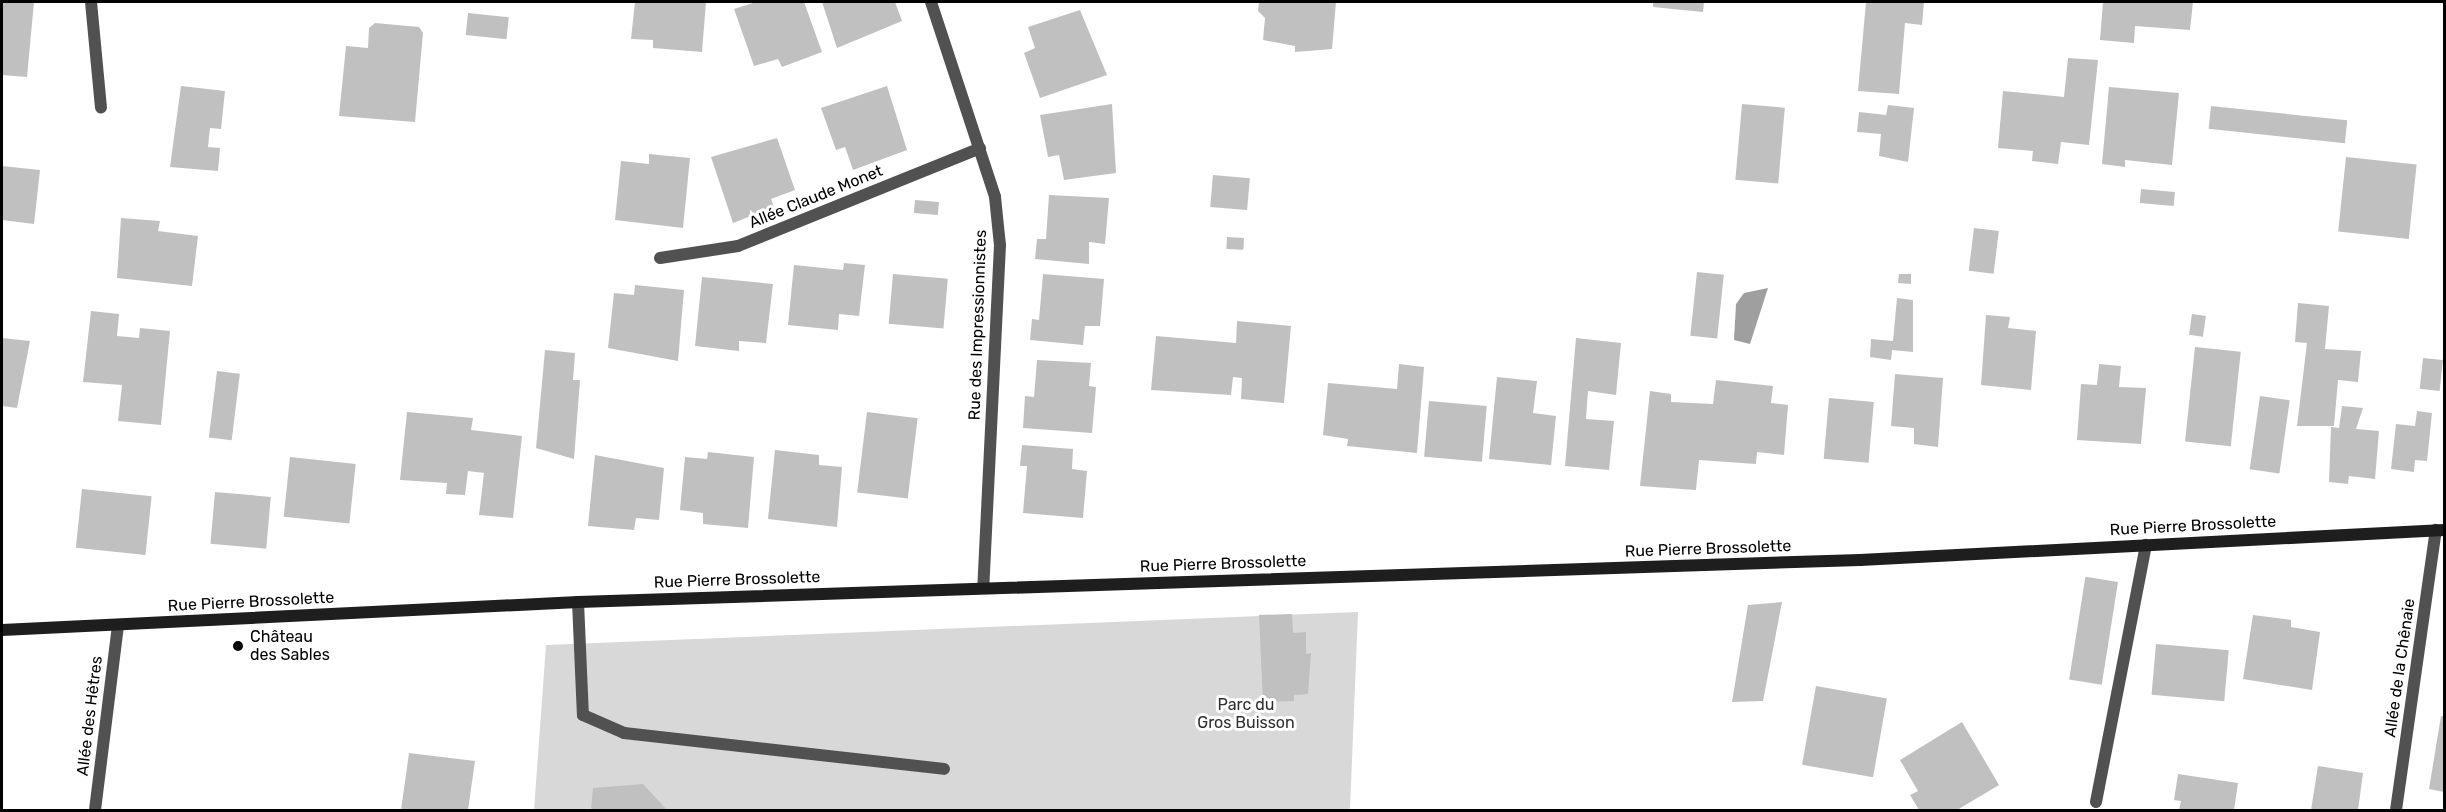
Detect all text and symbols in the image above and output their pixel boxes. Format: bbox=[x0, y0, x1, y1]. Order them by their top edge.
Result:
street label: Allée Claude Monet bbox=[746, 161, 886, 233]
street label: Rue des Impressionnistes bbox=[965, 229, 991, 421]
street label: Rue Pierre Brossolette bbox=[2109, 512, 2277, 540]
street label: Rue Pierre Brossolette bbox=[1624, 536, 1792, 562]
street label: Rue Pierre Brossolette bbox=[1139, 551, 1307, 577]
street label: Rue Pierre Brossolette bbox=[653, 567, 821, 593]
street label: Rue Pierre Brossolette bbox=[167, 588, 335, 616]
street label: Allée de la Chênaie bbox=[2381, 597, 2419, 739]
place label: Château des Sables bbox=[250, 627, 330, 665]
marker: Château des Sables bbox=[231, 639, 245, 653]
street label: Allée des Hêtres bbox=[73, 655, 107, 777]
park label: Parc du Gros Buisson bbox=[1197, 695, 1295, 733]

